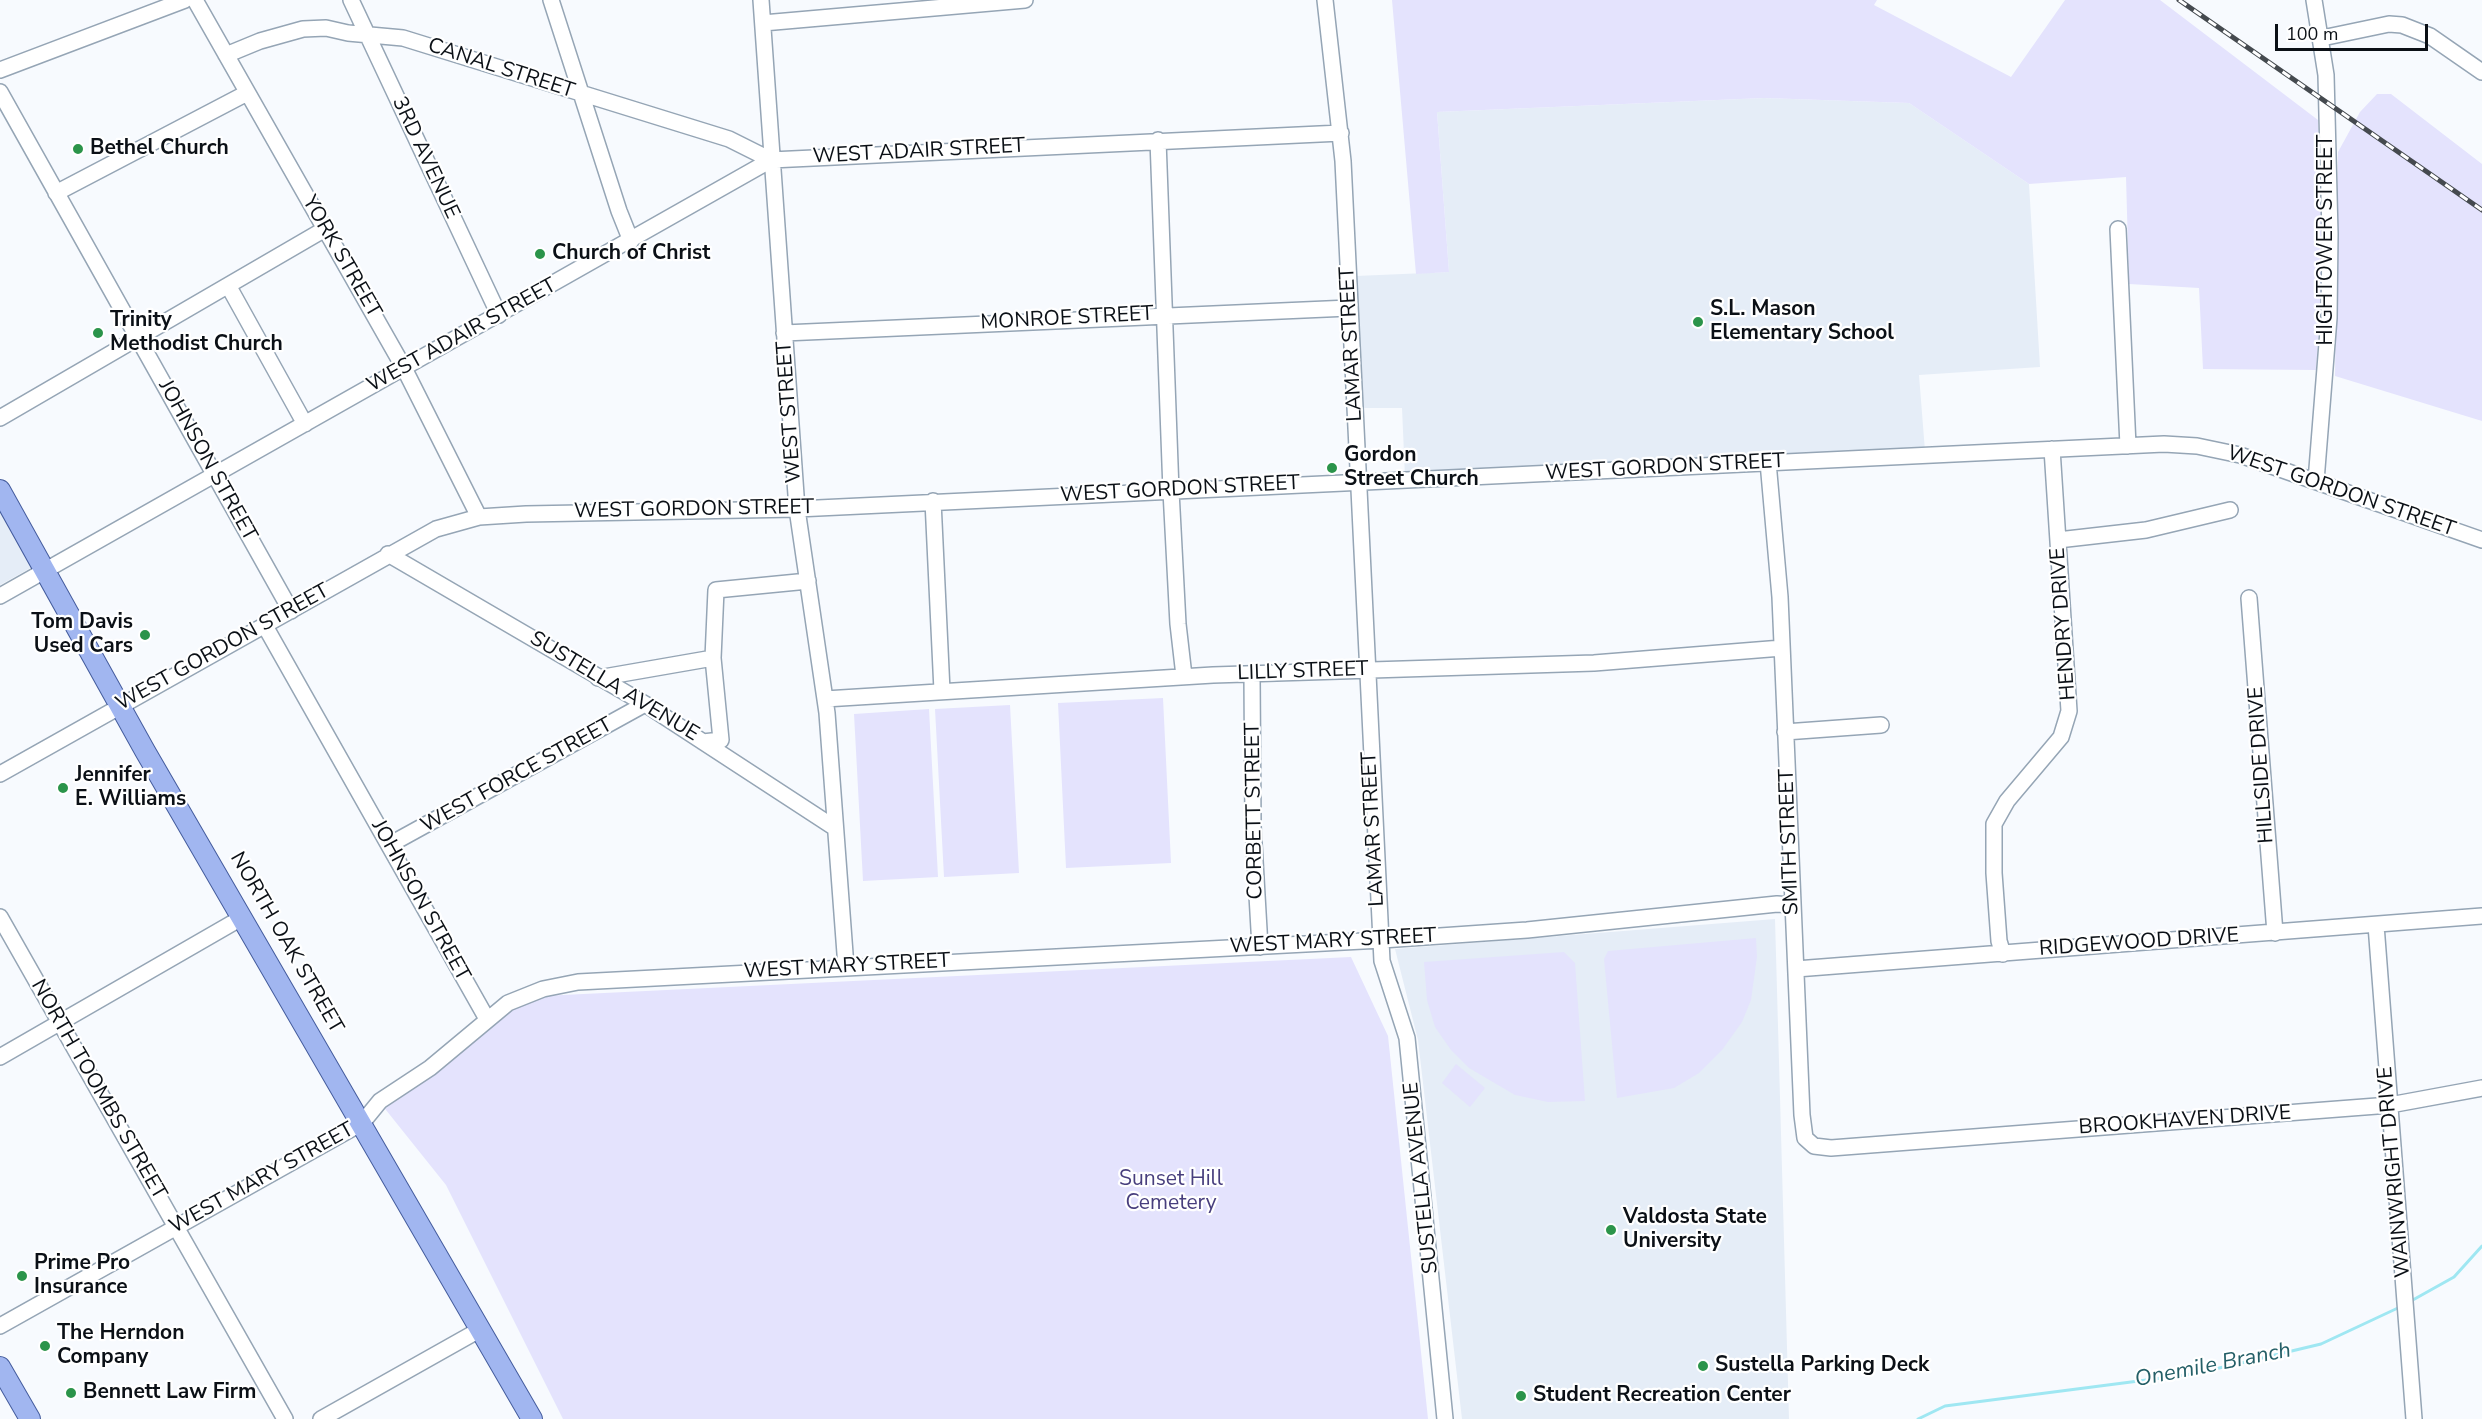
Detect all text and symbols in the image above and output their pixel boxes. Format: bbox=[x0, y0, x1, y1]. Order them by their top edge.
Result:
scale bar bbox=[2278, 12, 2431, 50]
text: 100 m bbox=[2286, 22, 2338, 46]
street label: CANAL STREET bbox=[424, 33, 578, 105]
street label: 3RD AVENUE bbox=[386, 93, 464, 223]
street label: WEST ADAIR STREET bbox=[812, 134, 1026, 170]
street label: HIGHTOWER STREET bbox=[2314, 134, 2340, 346]
place label: Bethel Church bbox=[90, 136, 229, 162]
marker: Bethel Church bbox=[71, 142, 85, 156]
street label: YORK STREET bbox=[296, 192, 386, 322]
place label: Church of Christ bbox=[552, 241, 710, 267]
marker: Church of Christ bbox=[533, 247, 547, 261]
street label: LAMAR STREET bbox=[1335, 266, 1369, 422]
street label: WEST ADAIR STREET bbox=[363, 273, 561, 399]
place label: S.L. Mason Elementary School bbox=[1710, 297, 1894, 347]
street label: MONROE STREET bbox=[980, 302, 1154, 336]
place label: Trinity Methodist Church bbox=[110, 308, 283, 358]
marker: S.L. Mason Elementary School bbox=[1691, 315, 1705, 329]
marker: Trinity Methodist Church bbox=[91, 326, 105, 340]
street label: WEST STREET bbox=[772, 340, 808, 484]
street label: JOHNSON STREET bbox=[152, 376, 262, 546]
street label: WEST GORDON STREET bbox=[2223, 441, 2459, 543]
place label: Gordon Street Church bbox=[1344, 443, 1479, 493]
street label: WEST GORDON STREET bbox=[1545, 449, 1785, 487]
marker: Gordon Street Church bbox=[1325, 461, 1339, 475]
street label: WEST GORDON STREET bbox=[1060, 471, 1300, 509]
street label: WEST GORDON STREET bbox=[574, 495, 814, 525]
street label: HENDRY DRIVE bbox=[2046, 547, 2082, 701]
street label: WEST GORDON STREET bbox=[112, 579, 334, 717]
place label: Tom Davis Used Cars bbox=[31, 610, 133, 660]
street label: SUSTELLA AVENUE bbox=[525, 627, 703, 747]
marker: Tom Davis Used Cars bbox=[138, 628, 152, 642]
street label: LILLY STREET bbox=[1237, 657, 1369, 687]
street label: HILLSIDE DRIVE bbox=[2244, 686, 2280, 844]
street label: WEST FORCE STREET bbox=[417, 713, 617, 839]
street label: CORBETT STREET bbox=[1241, 722, 1269, 900]
street label: LAMAR STREET bbox=[1357, 751, 1391, 907]
place label: Jennifer E. Williams bbox=[75, 763, 186, 813]
street label: SMITH STREET bbox=[1775, 768, 1805, 916]
marker: Jennifer E. Williams bbox=[56, 781, 70, 795]
street label: JOHNSON STREET bbox=[365, 816, 475, 986]
street label: NORTH OAK STREET bbox=[224, 848, 348, 1038]
street label: RIDGEWOOD DRIVE bbox=[2038, 923, 2240, 963]
street label: WEST MARY STREET bbox=[1229, 924, 1437, 960]
street label: WEST MARY STREET bbox=[743, 949, 951, 985]
street label: NORTH TOOMBS STREET bbox=[25, 976, 171, 1204]
street label: WAINWRIGHT DRIVE bbox=[2373, 1065, 2417, 1279]
street label: SUSTELLA AVENUE bbox=[1399, 1081, 1445, 1275]
street label: BROOKHAVEN DRIVE bbox=[2078, 1101, 2292, 1141]
street label: WEST MARY STREET bbox=[165, 1118, 359, 1240]
park label: Sunset Hill Cemetery bbox=[1119, 1167, 1223, 1217]
place label: Valdosta State University bbox=[1623, 1205, 1767, 1255]
marker: Valdosta State University bbox=[1604, 1223, 1618, 1237]
place label: Prime Pro Insurance bbox=[34, 1251, 130, 1301]
marker: Prime Pro Insurance bbox=[15, 1269, 29, 1283]
place label: The Herndon Company bbox=[57, 1321, 184, 1371]
water label: Onemile Branch bbox=[2133, 1338, 2293, 1394]
marker: The Herndon Company bbox=[38, 1339, 52, 1353]
place label: Sustella Parking Deck bbox=[1715, 1353, 1929, 1379]
marker: Sustella Parking Deck bbox=[1696, 1359, 1710, 1373]
place label: Bennett Law Firm bbox=[83, 1380, 257, 1406]
place label: Student Recreation Center bbox=[1533, 1383, 1791, 1409]
marker: Bennett Law Firm bbox=[64, 1386, 78, 1400]
marker: Student Recreation Center bbox=[1514, 1389, 1528, 1403]

